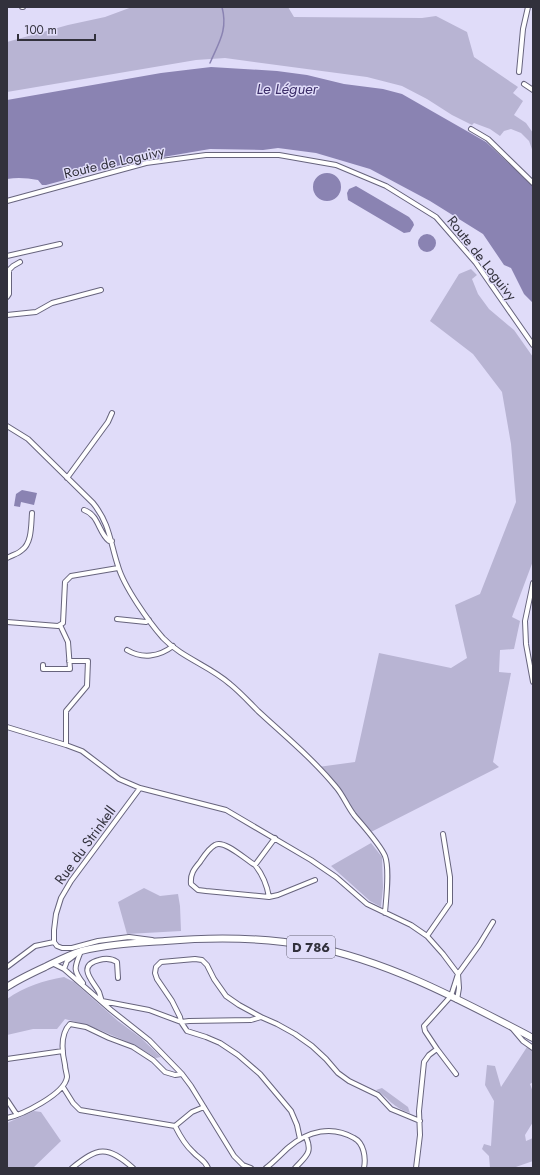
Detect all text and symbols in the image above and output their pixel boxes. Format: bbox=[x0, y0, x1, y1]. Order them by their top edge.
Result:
scale bar bbox=[18, 16, 95, 42]
text: 100 m bbox=[24, 21, 57, 39]
water label: Le Léguer bbox=[256, 78, 319, 100]
street label: Route de Loguivy bbox=[62, 141, 167, 183]
street label: Route de Loguivy bbox=[443, 211, 522, 305]
street label: Rue du Strinkell bbox=[50, 802, 120, 888]
road number: D 786 bbox=[287, 936, 335, 958]

